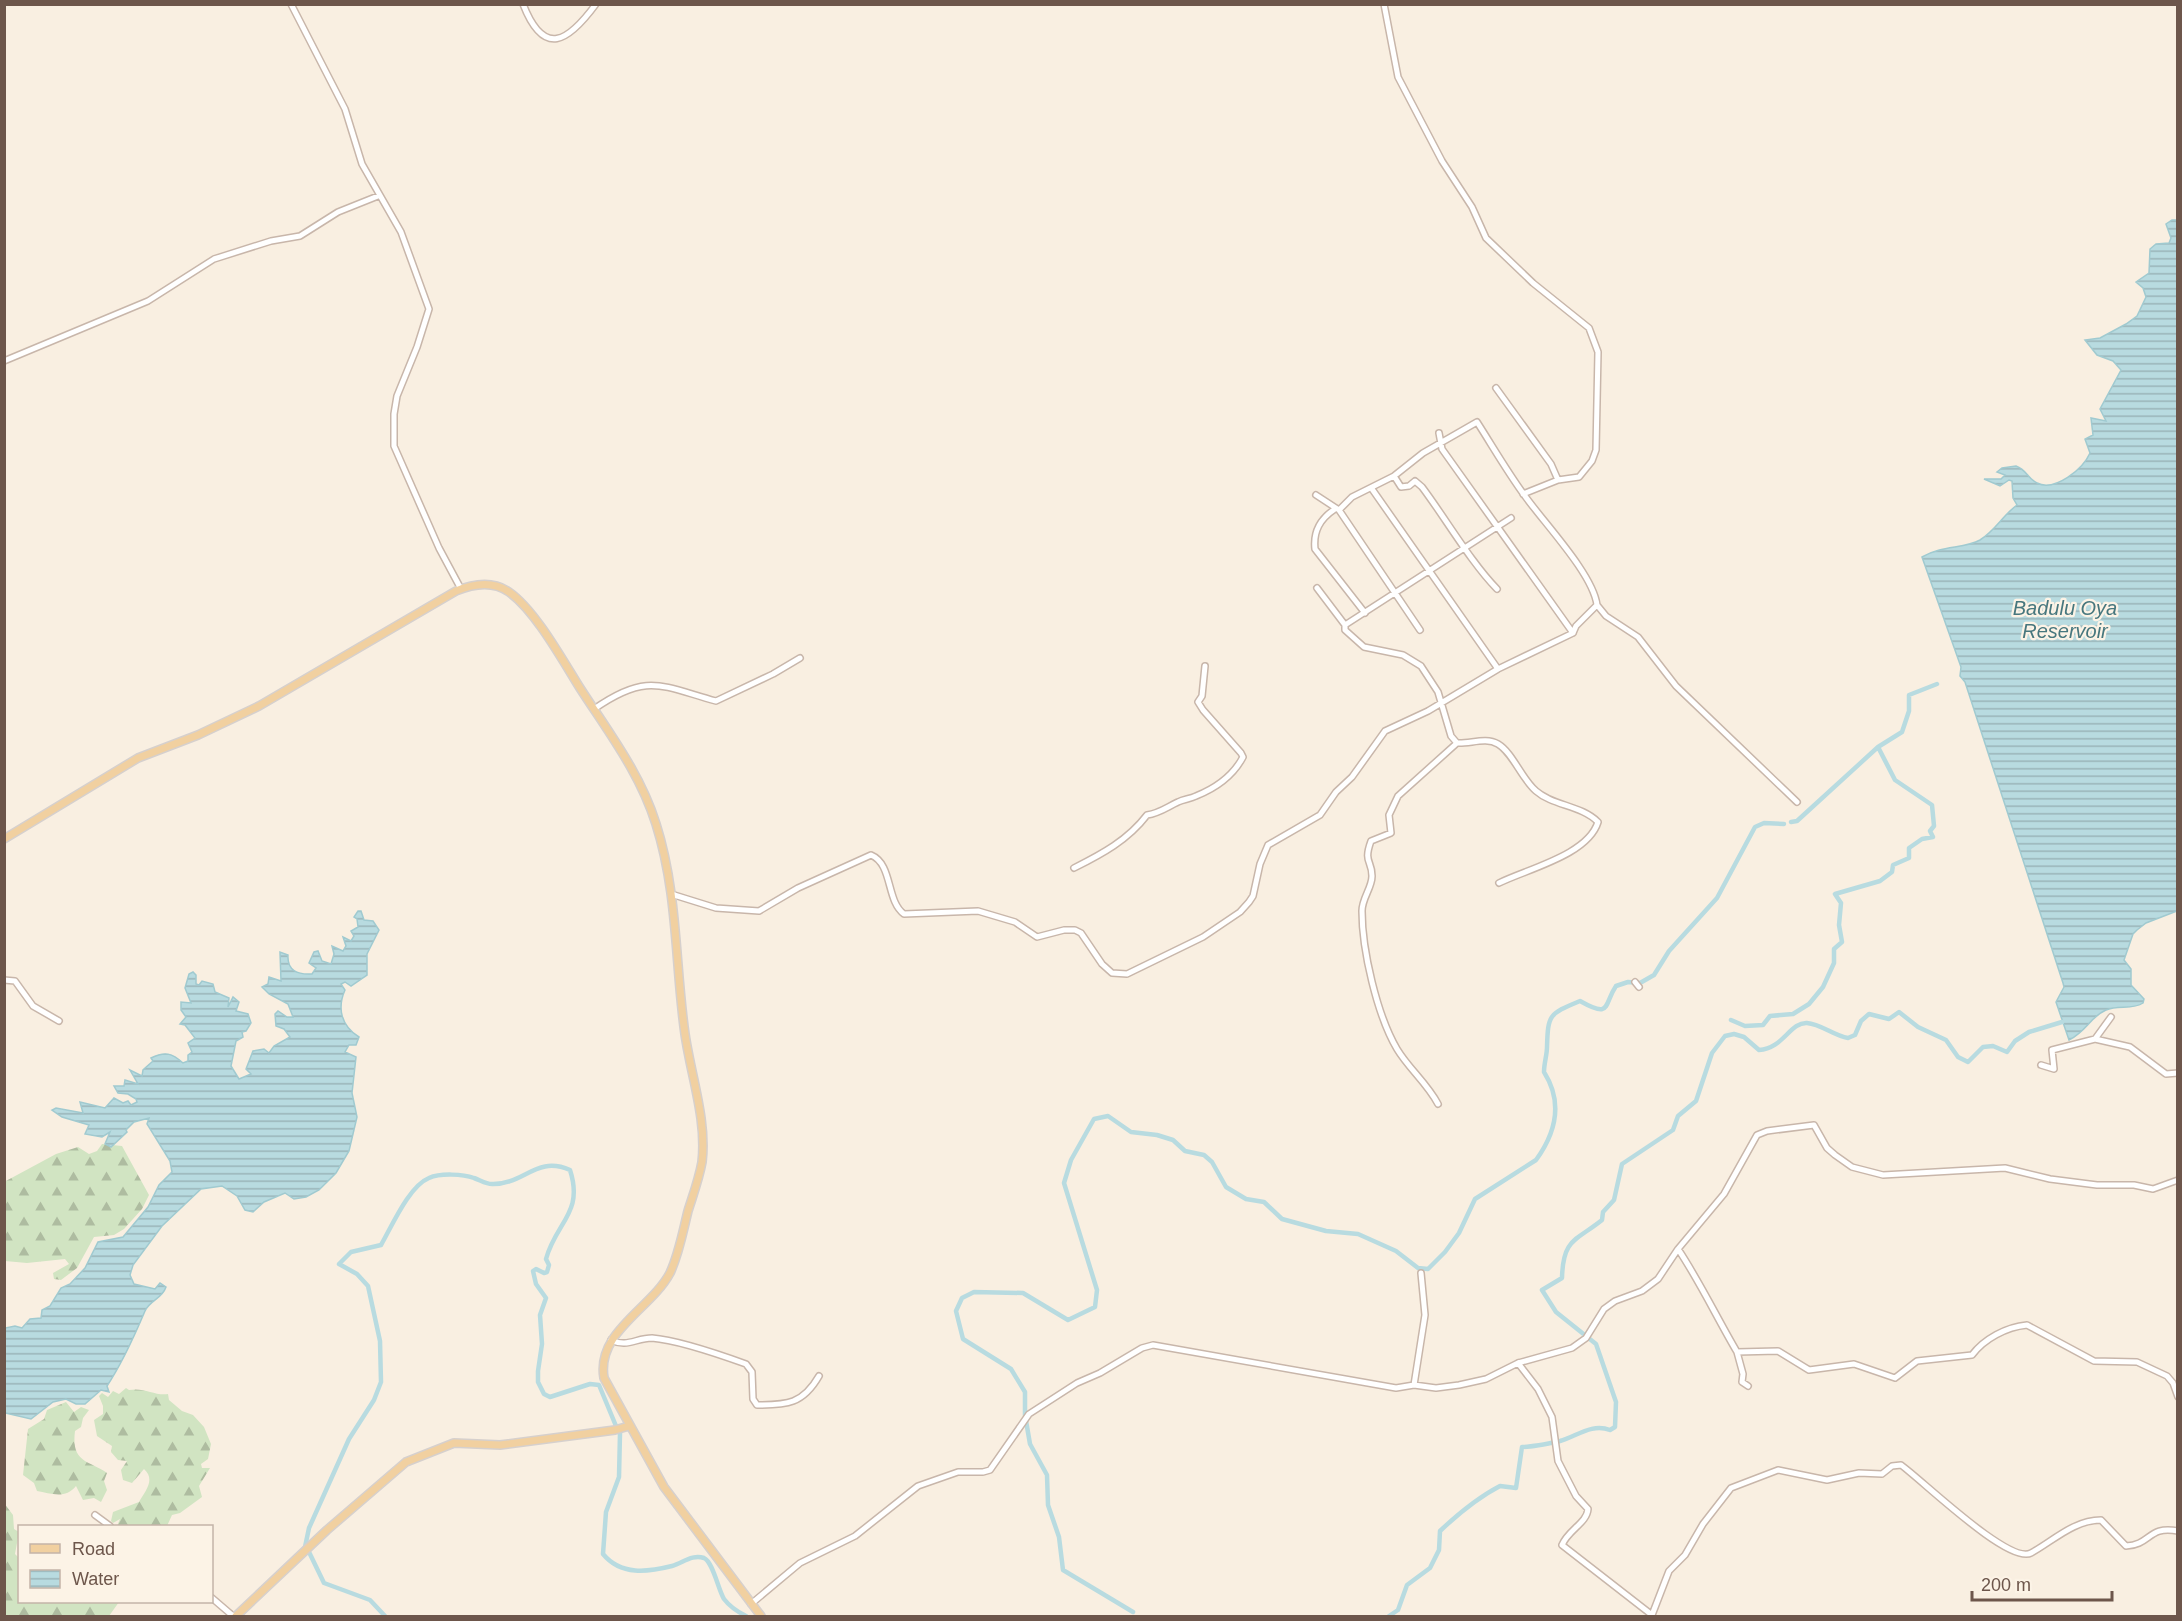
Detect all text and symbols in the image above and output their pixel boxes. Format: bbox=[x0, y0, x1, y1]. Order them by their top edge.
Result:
water label: Badulu Oya Reservoir bbox=[2013, 597, 2117, 642]
legend bbox=[18, 1525, 213, 1603]
text: Road bbox=[72, 1539, 115, 1559]
scale bar bbox=[1972, 1564, 2112, 1602]
text: Water bbox=[72, 1569, 119, 1589]
text: 200 m bbox=[1981, 1575, 2031, 1595]

